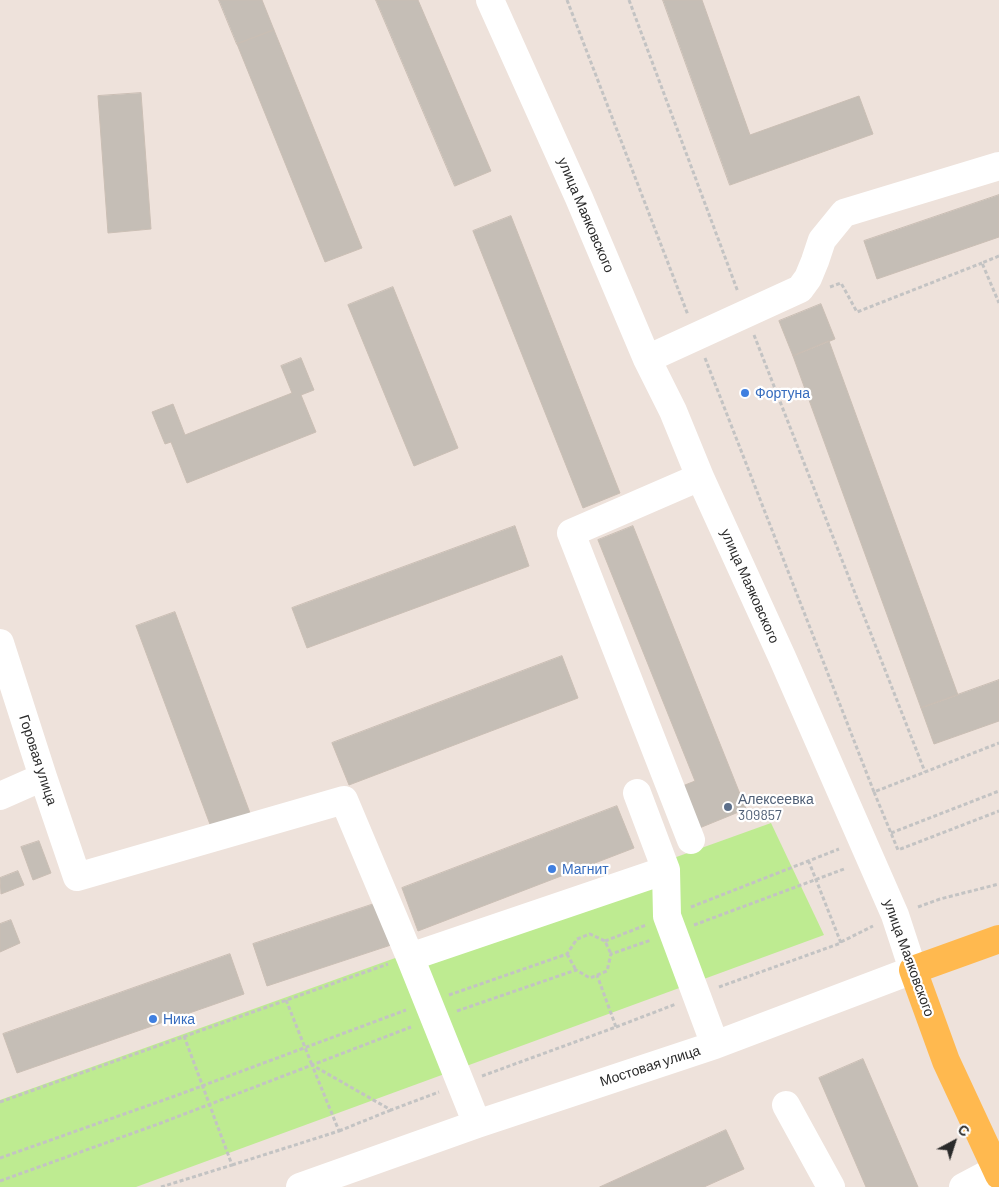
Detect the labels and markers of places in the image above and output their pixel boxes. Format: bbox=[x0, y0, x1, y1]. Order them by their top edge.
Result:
place label: Фортуна bbox=[755, 385, 810, 401]
marker: Фортуна bbox=[739, 387, 751, 399]
place label: Алексеевка 309857 bbox=[738, 791, 814, 824]
marker: Алексеевка 309857 bbox=[722, 801, 734, 813]
place label: Магнит bbox=[562, 861, 609, 877]
marker: Магнит bbox=[546, 863, 558, 875]
place label: Ника bbox=[163, 1011, 195, 1027]
marker: Ника bbox=[147, 1013, 159, 1025]

